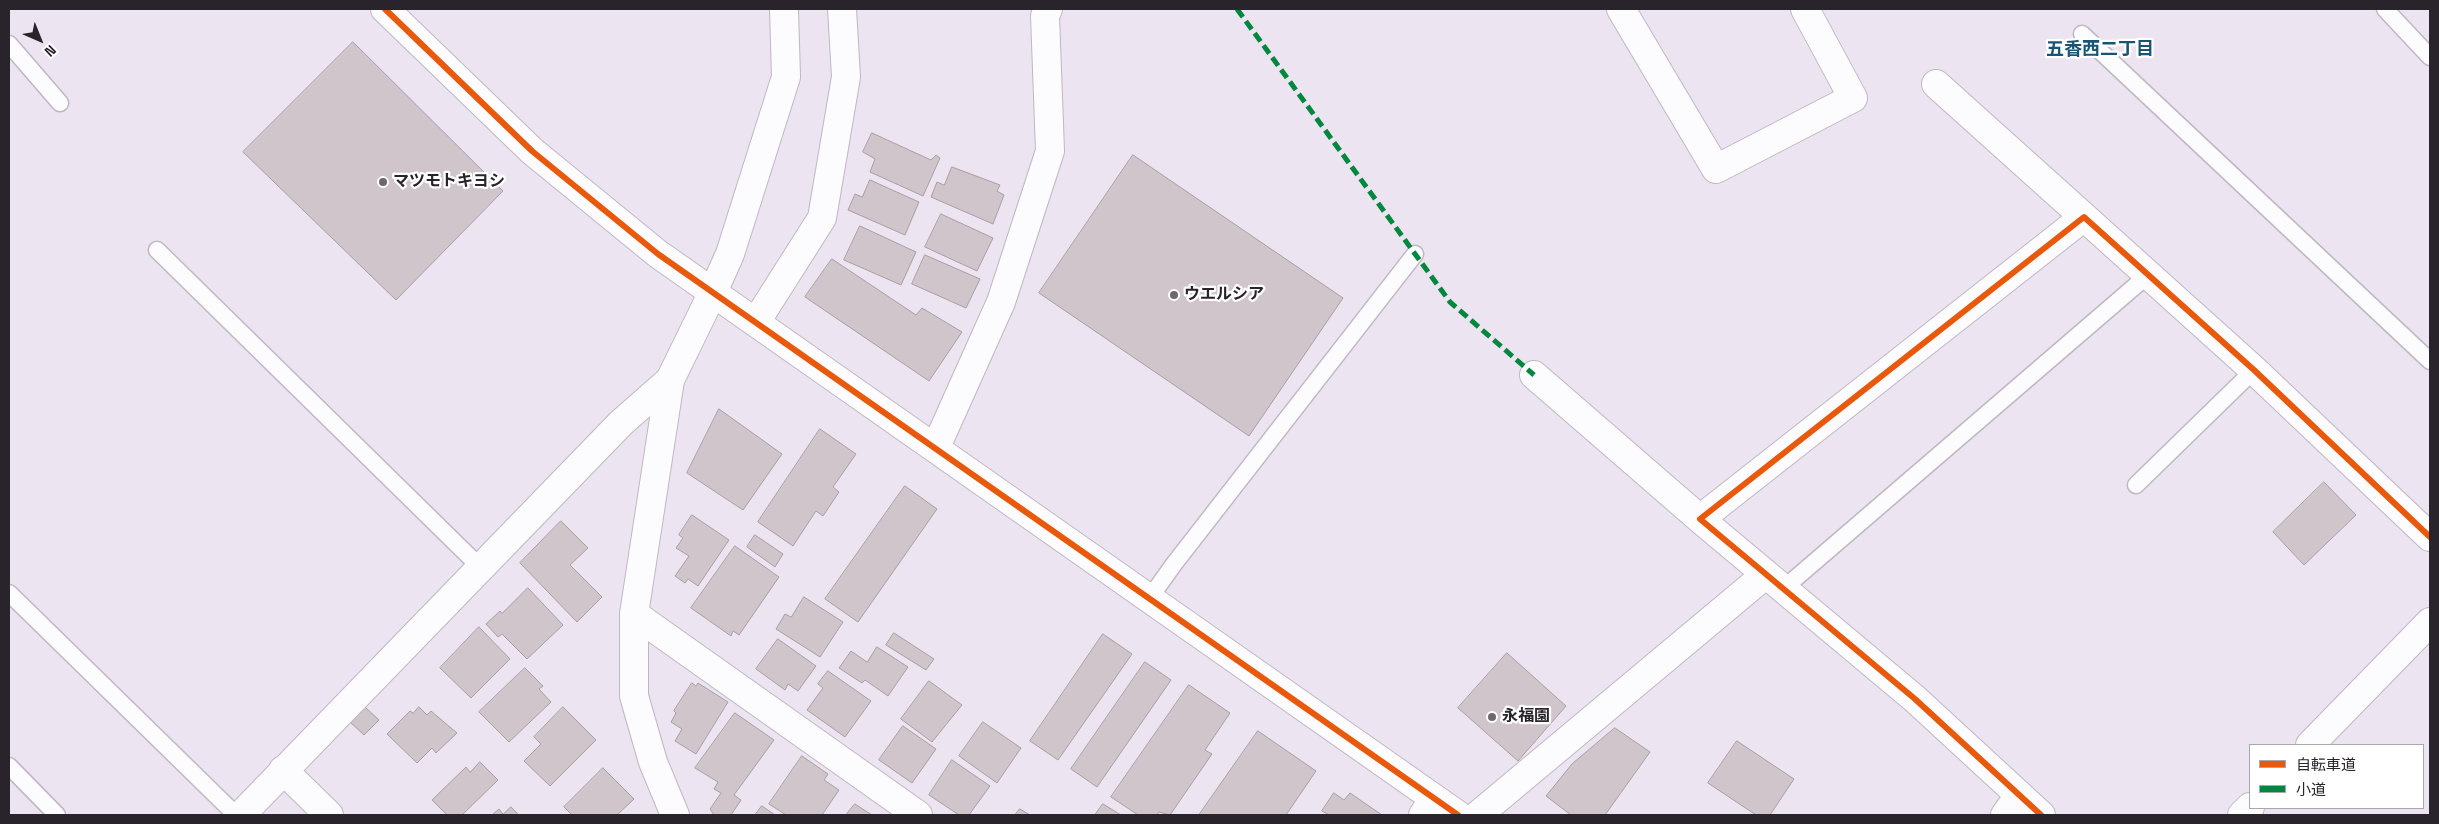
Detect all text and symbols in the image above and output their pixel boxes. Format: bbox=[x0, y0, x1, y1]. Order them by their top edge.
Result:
north arrow bbox=[15, 15, 65, 65]
district label: 五香西二丁目 bbox=[2046, 39, 2154, 61]
text: N bbox=[41, 41, 60, 61]
place label: マツモトキヨシ bbox=[393, 172, 505, 192]
marker: マツモトキヨシ bbox=[377, 176, 389, 188]
place label: ウエルシア bbox=[1184, 285, 1264, 305]
marker: ウエルシア bbox=[1168, 289, 1180, 301]
place label: 永福園 bbox=[1502, 707, 1550, 727]
marker: 永福園 bbox=[1486, 711, 1498, 723]
legend bbox=[2249, 744, 2424, 809]
text: 自転車道 bbox=[2296, 755, 2356, 774]
text: 小道 bbox=[2296, 780, 2326, 799]

